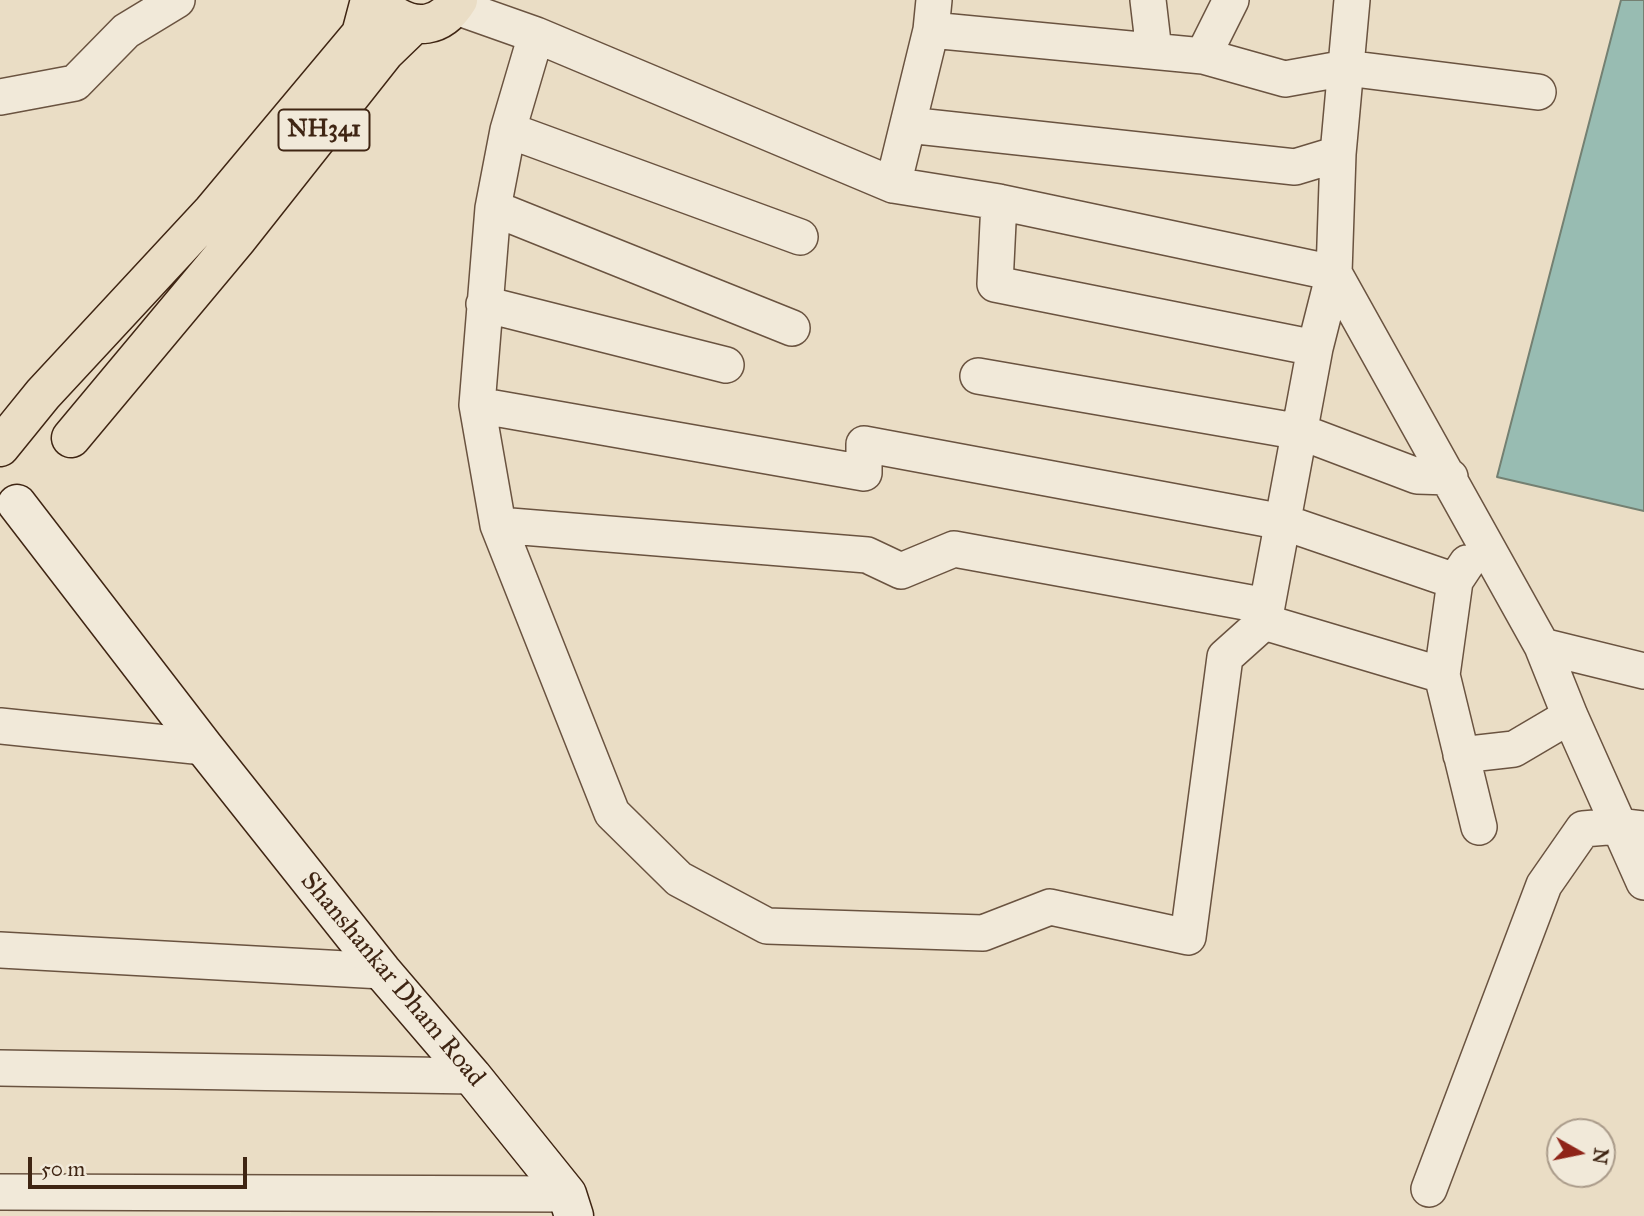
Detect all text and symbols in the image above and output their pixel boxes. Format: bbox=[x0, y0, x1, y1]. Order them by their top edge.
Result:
road number: NH341 bbox=[278, 110, 370, 150]
street label: Shanshankar Dham Road bbox=[293, 866, 491, 1094]
north arrow bbox=[1546, 1118, 1616, 1188]
scale bar bbox=[32, 1142, 250, 1186]
text: N bbox=[1588, 1146, 1613, 1166]
text: 50 m bbox=[41, 1156, 85, 1182]

